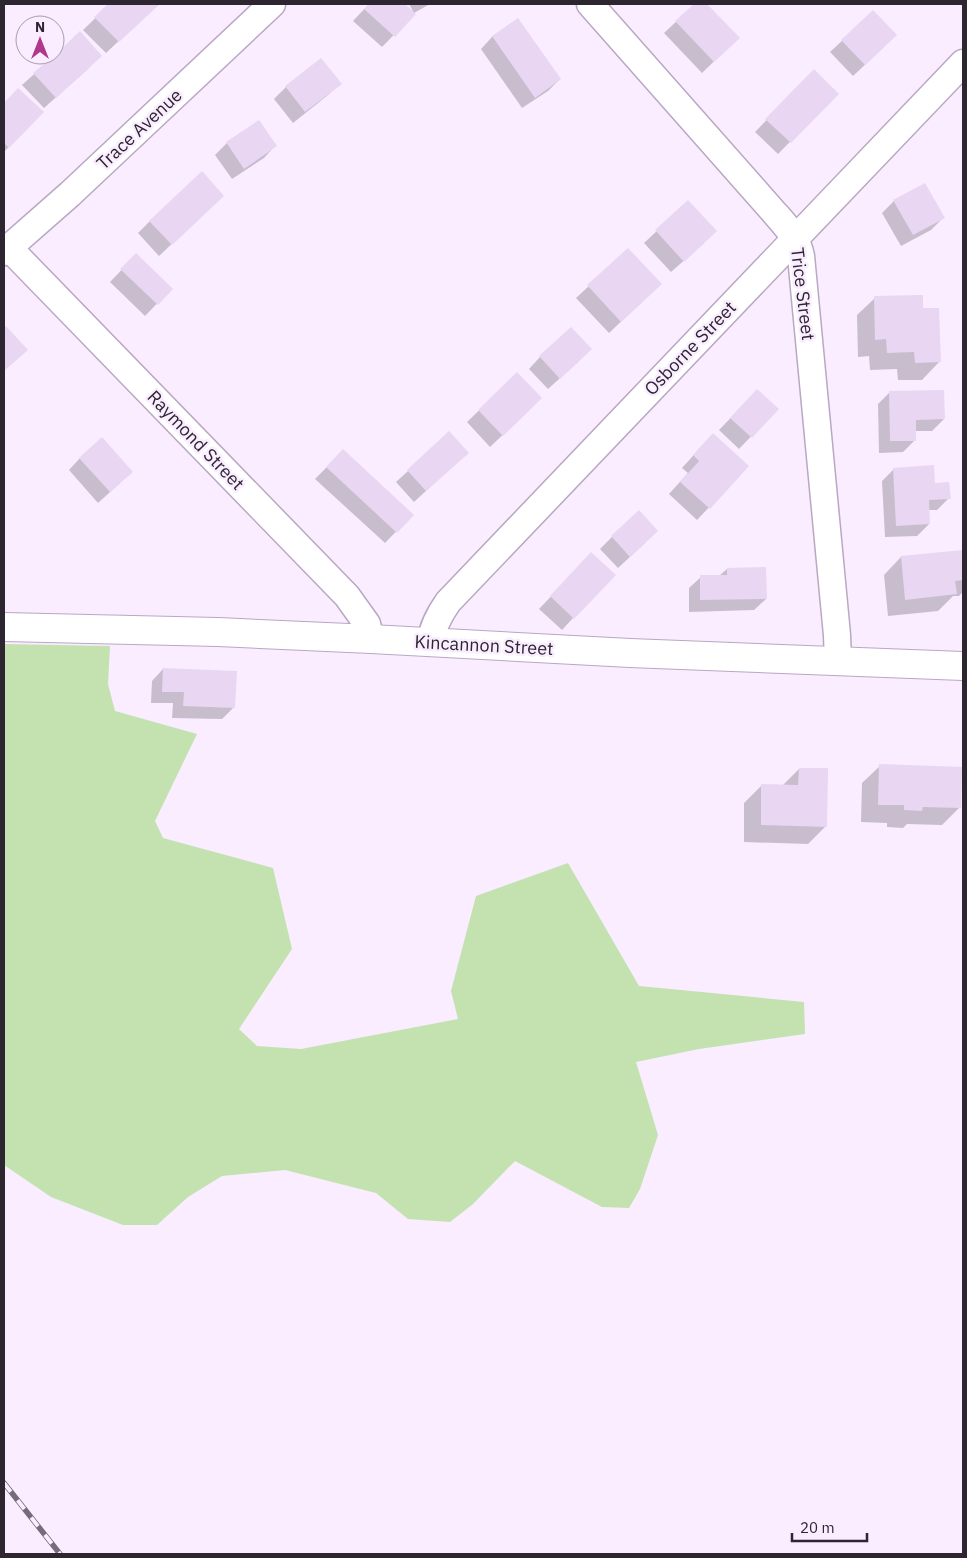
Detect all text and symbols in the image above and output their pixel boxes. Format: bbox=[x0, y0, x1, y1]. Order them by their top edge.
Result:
north arrow bbox=[15, 15, 65, 65]
text: N bbox=[35, 18, 45, 36]
street label: Trace Avenue bbox=[91, 83, 187, 175]
street label: Trice Street bbox=[786, 246, 820, 342]
street label: Osborne Street bbox=[639, 296, 741, 400]
street label: Raymond Street bbox=[143, 385, 249, 495]
street label: Kincannon Street bbox=[414, 630, 554, 660]
scale bar bbox=[792, 1510, 867, 1542]
text: 20 m bbox=[800, 1518, 835, 1537]

